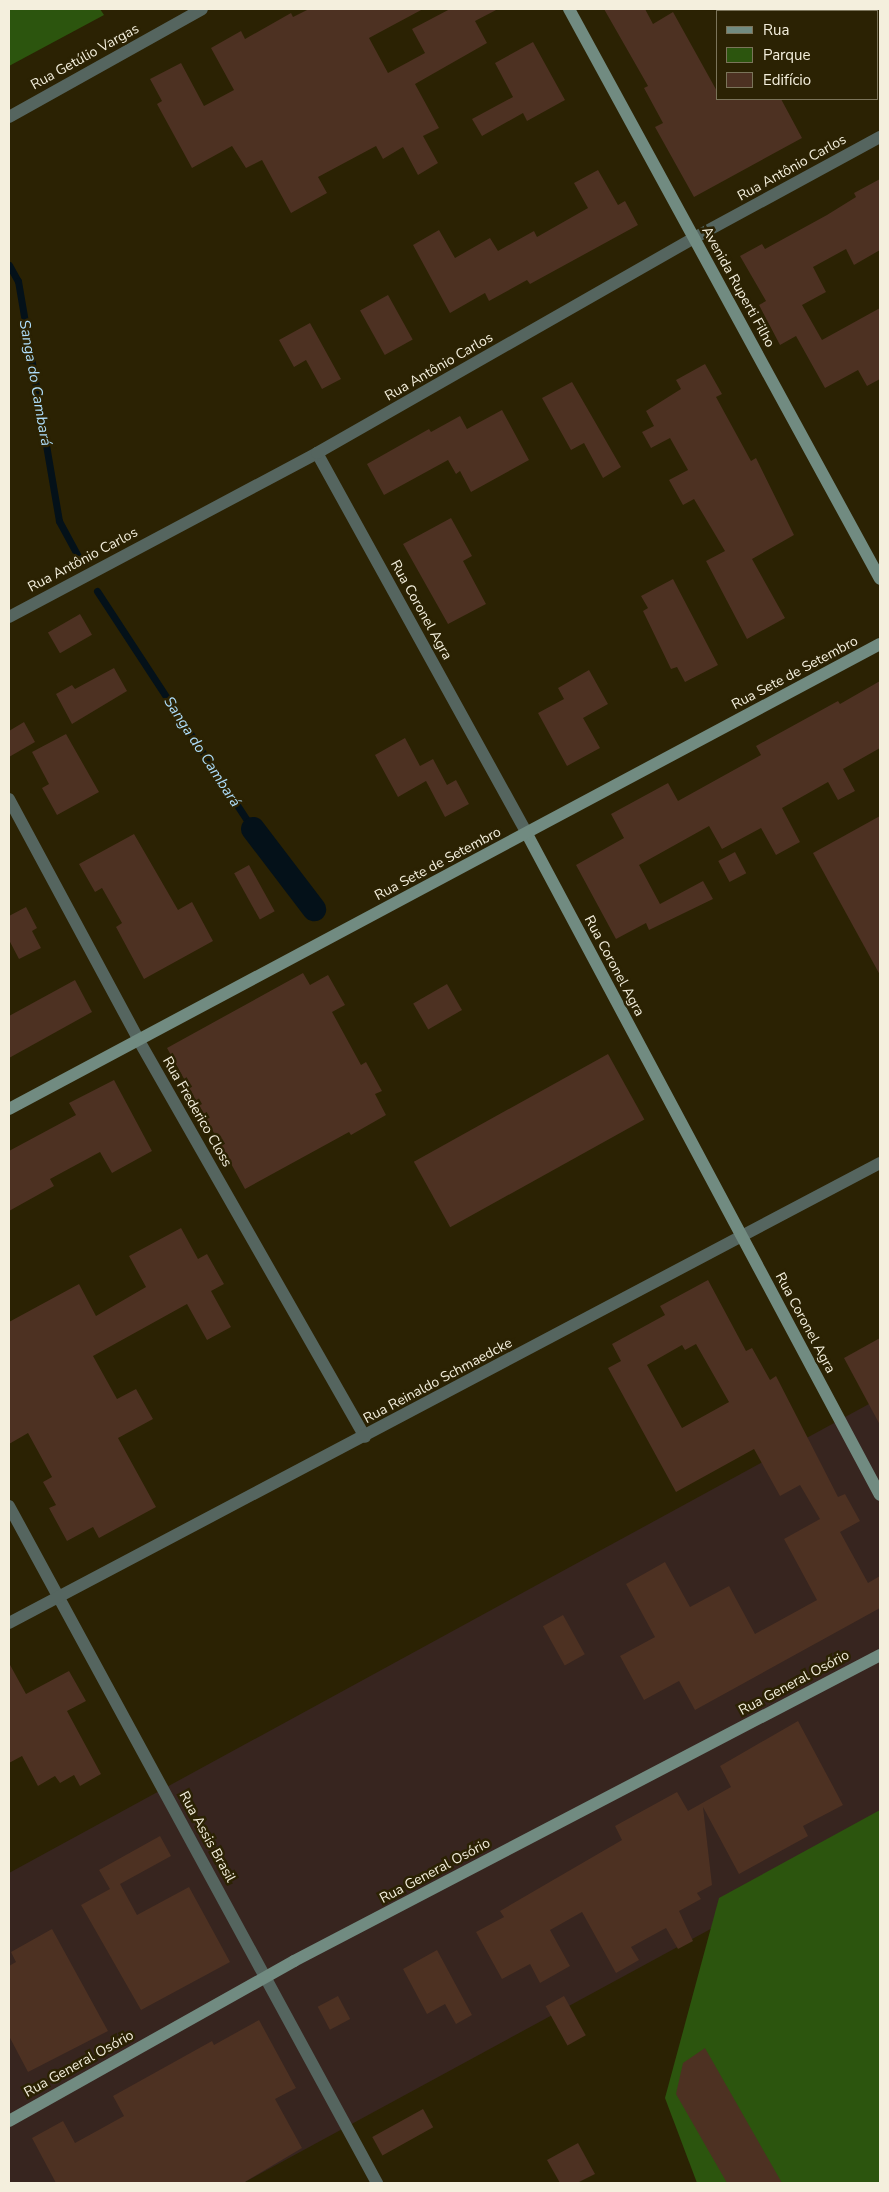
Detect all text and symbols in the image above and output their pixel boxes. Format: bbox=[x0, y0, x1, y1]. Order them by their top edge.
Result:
legend bbox=[716, 10, 879, 100]
street label: Rua Getúlio Vargas bbox=[28, 20, 142, 94]
text: Rua bbox=[763, 20, 789, 40]
text: Parque bbox=[763, 45, 811, 65]
text: Edifício bbox=[763, 70, 811, 90]
street label: Rua Antônio Carlos bbox=[735, 131, 849, 205]
street label: Avenida Ruperti Filho bbox=[698, 224, 778, 350]
water label: Sanga do Cambará bbox=[15, 319, 55, 447]
street label: Rua Antônio Carlos bbox=[382, 329, 496, 405]
street label: Rua Antônio Carlos bbox=[25, 524, 141, 596]
street label: Rua Coronel Agra bbox=[387, 557, 455, 663]
street label: Rua Sete de Setembro bbox=[729, 633, 861, 713]
water label: Sanga do Cambará bbox=[160, 694, 244, 810]
street label: Rua Sete de Setembro bbox=[372, 824, 504, 904]
street label: Rua Coronel Agra bbox=[580, 913, 648, 1019]
street label: Rua Frederico Closs bbox=[159, 1054, 235, 1170]
street label: Rua Coronel Agra bbox=[771, 1270, 839, 1376]
street label: Rua Reinaldo Schmaedcke bbox=[361, 1335, 515, 1427]
street label: Rua General Osório bbox=[736, 1647, 852, 1719]
street label: Rua Assis Brasil bbox=[175, 1789, 239, 1885]
street label: Rua General Osório bbox=[377, 1835, 493, 1907]
street label: Rua General Osório bbox=[21, 2027, 137, 2101]

